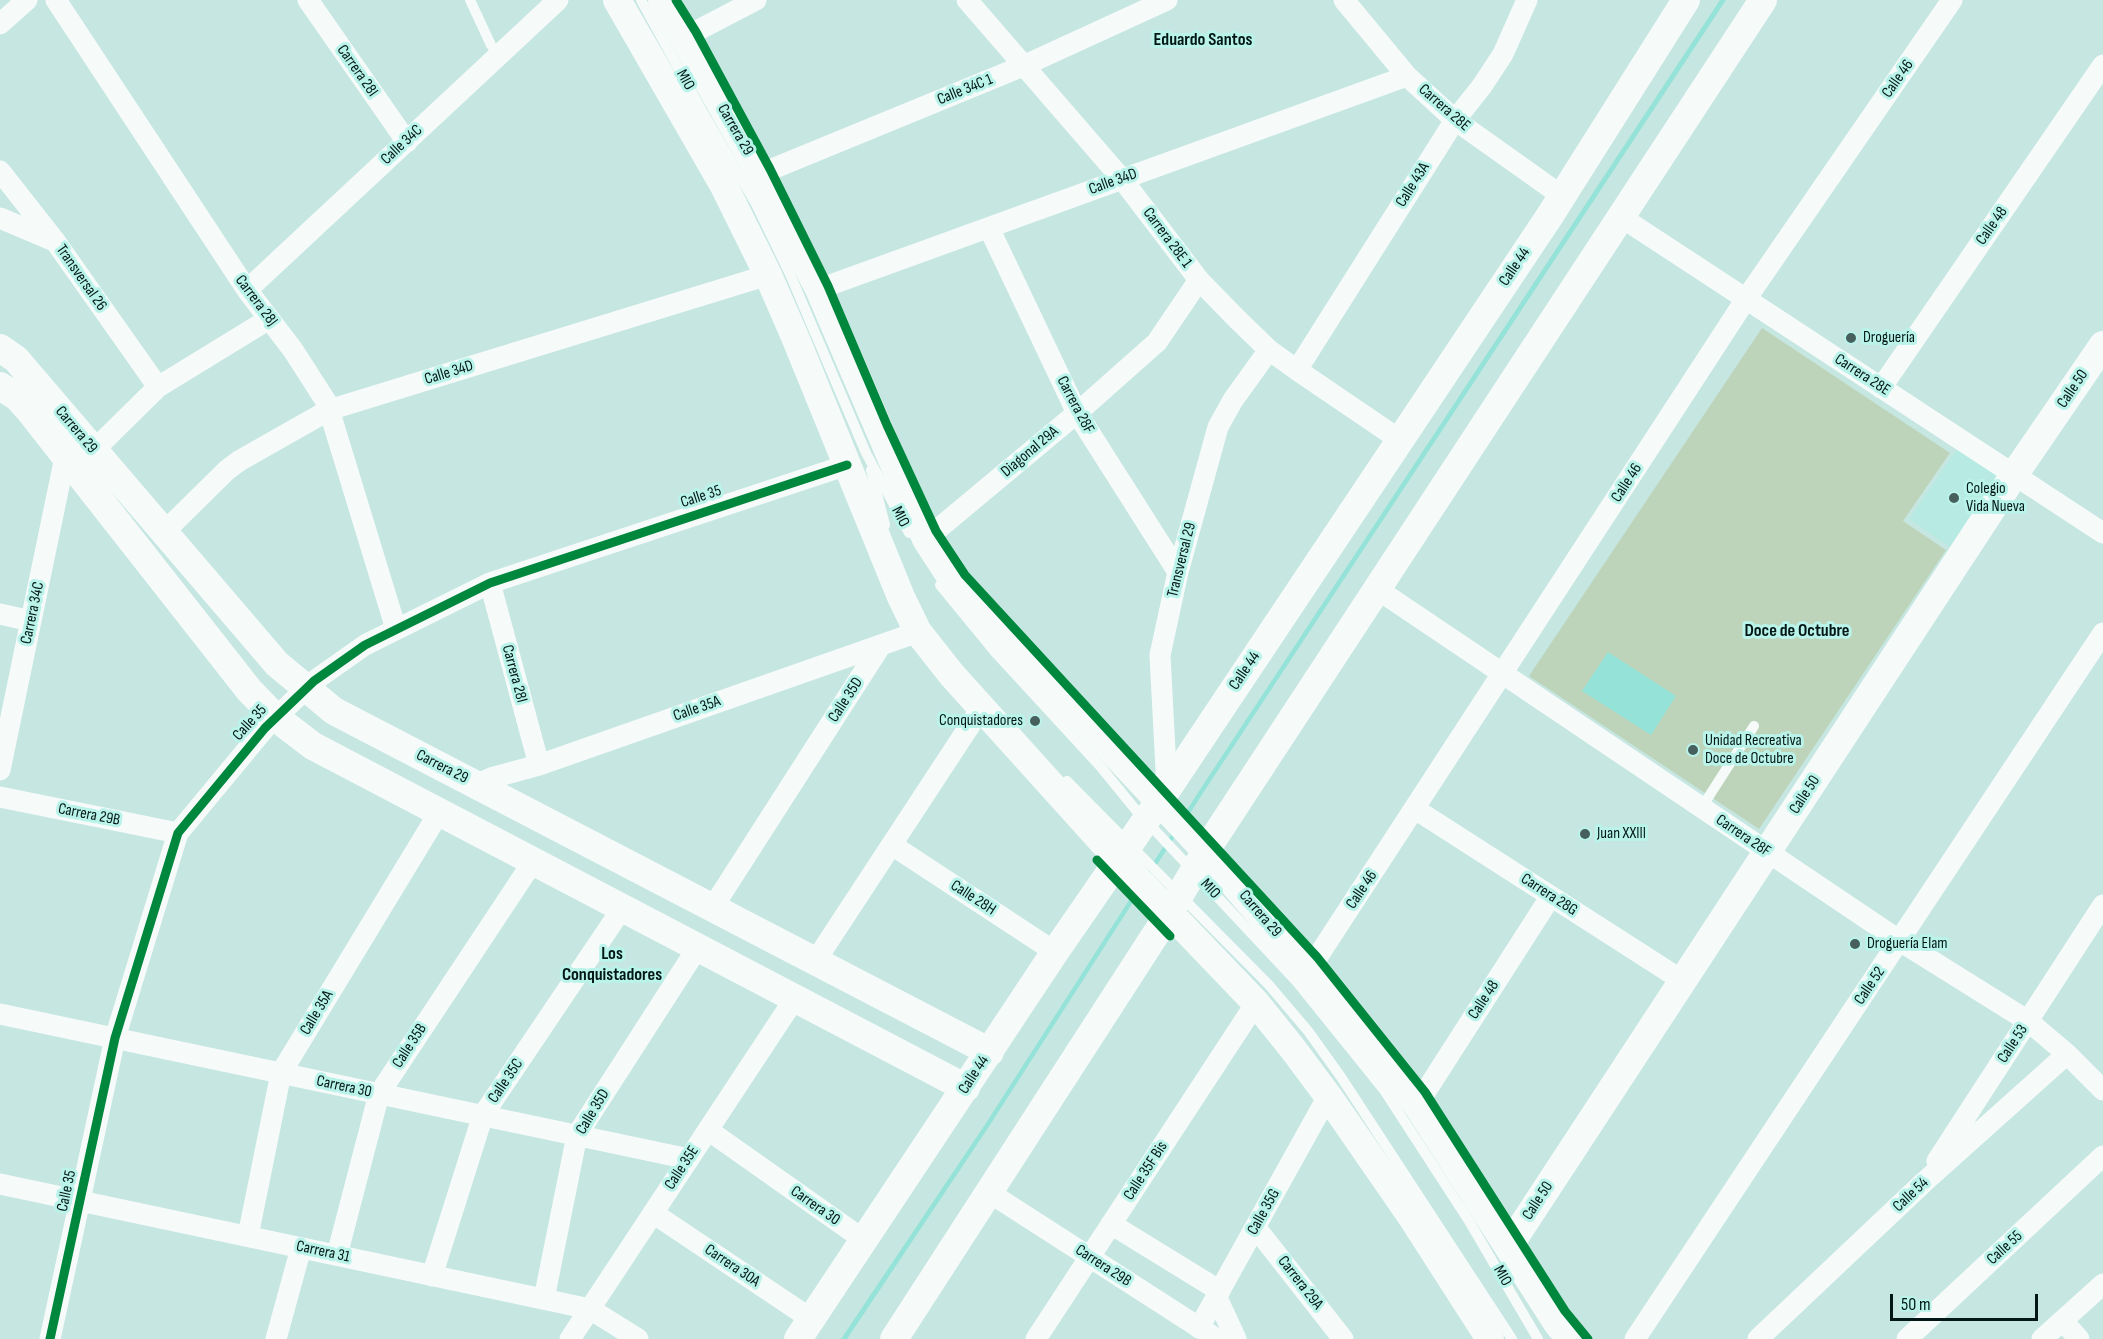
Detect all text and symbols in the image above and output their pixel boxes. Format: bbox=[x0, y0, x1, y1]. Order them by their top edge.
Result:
district label: Eduardo Santos bbox=[1154, 29, 1252, 51]
street label: Carrera 28I bbox=[332, 41, 382, 101]
street label: Calle 46 bbox=[1878, 56, 1918, 102]
street label: MIO bbox=[672, 66, 698, 94]
street label: Calle 34C 1 bbox=[935, 70, 995, 110]
street label: Carrera 28E bbox=[1414, 80, 1474, 136]
street label: Carrera 29 bbox=[713, 101, 757, 159]
street label: Calle 34C bbox=[377, 121, 427, 169]
street label: Calle 43A bbox=[1392, 159, 1434, 211]
street label: Calle 34D bbox=[1086, 164, 1140, 200]
street label: Calle 48 bbox=[1972, 203, 2012, 249]
street label: Carrera 28E 1 bbox=[1138, 204, 1196, 272]
street label: Transversal 26 bbox=[51, 241, 111, 315]
street label: Calle 44 bbox=[1495, 244, 1535, 290]
street label: Carrera 28J bbox=[231, 272, 281, 330]
place label: Droguería bbox=[1863, 328, 1915, 348]
marker: Droguería bbox=[1844, 331, 1858, 345]
street label: Carrera 28E bbox=[1831, 350, 1893, 400]
street label: Calle 34D bbox=[422, 357, 476, 389]
street label: Calle 50 bbox=[2053, 366, 2093, 412]
street label: Carrera 28F bbox=[1052, 373, 1098, 437]
street label: Carrera 29 bbox=[51, 402, 101, 458]
street label: Diagonal 29A bbox=[997, 422, 1063, 482]
street label: Calle 46 bbox=[1607, 460, 1647, 506]
place label: Colegio Vida Nueva bbox=[1966, 479, 2025, 517]
street label: Calle 35 bbox=[678, 481, 724, 513]
marker: Colegio Vida Nueva bbox=[1947, 491, 1961, 505]
street label: MIO bbox=[887, 503, 913, 531]
street label: Transversal 29 bbox=[1163, 521, 1201, 599]
street label: Carrera 34C bbox=[17, 580, 49, 646]
district label: Doce de Octubre bbox=[1744, 620, 1850, 642]
street label: Carrera 28I bbox=[497, 643, 531, 705]
street label: Calle 44 bbox=[1225, 648, 1265, 694]
street label: Calle 35D bbox=[824, 674, 868, 726]
street label: Calle 35A bbox=[671, 692, 723, 726]
street label: Calle 35 bbox=[229, 701, 271, 745]
place label: Conquistadores bbox=[939, 711, 1023, 731]
marker: Conquistadores bbox=[1028, 714, 1042, 728]
place label: Unidad Recreativa Doce de Octubre bbox=[1705, 731, 1802, 769]
marker: Unidad Recreativa Doce de Octubre bbox=[1686, 743, 1700, 757]
street label: Carrera 29 bbox=[413, 746, 471, 788]
street label: Calle 50 bbox=[1785, 772, 1825, 818]
street label: Carrera 29B bbox=[56, 800, 122, 830]
street label: Carrera 28F bbox=[1712, 811, 1774, 861]
place label: Juan XXIII bbox=[1597, 824, 1646, 844]
marker: Juan XXIII bbox=[1578, 827, 1592, 841]
street label: Calle 46 bbox=[1342, 867, 1382, 913]
street label: Carrera 28G bbox=[1517, 870, 1581, 920]
street label: MIO bbox=[1196, 875, 1224, 903]
street label: Calle 28H bbox=[947, 876, 999, 920]
street label: Carrera 29 bbox=[1234, 887, 1286, 941]
place label: Droguería Elam bbox=[1867, 934, 1948, 954]
marker: Droguería Elam bbox=[1848, 937, 1862, 951]
district label: Los Conquistadores bbox=[562, 943, 662, 986]
street label: Calle 52 bbox=[1850, 963, 1890, 1009]
street label: Calle 48 bbox=[1464, 977, 1504, 1023]
street label: Calle 35A bbox=[296, 987, 338, 1039]
street label: Calle 35B bbox=[389, 1020, 431, 1072]
street label: Calle 53 bbox=[1994, 1021, 2032, 1067]
street label: Calle 44 bbox=[955, 1052, 993, 1098]
street label: Calle 35C bbox=[484, 1055, 528, 1107]
street label: Carrera 30 bbox=[315, 1072, 373, 1102]
street label: Calle 35D bbox=[572, 1086, 614, 1138]
street label: Calle 35F Bis bbox=[1120, 1138, 1172, 1204]
street label: Calle 35E bbox=[661, 1143, 703, 1193]
street label: Calle 35 bbox=[53, 1169, 81, 1213]
street label: Calle 54 bbox=[1889, 1174, 1933, 1216]
street label: Calle 50 bbox=[1518, 1178, 1558, 1224]
street label: Carrera 30 bbox=[787, 1182, 843, 1230]
street label: Calle 35G bbox=[1244, 1186, 1284, 1238]
street label: Calle 55 bbox=[1983, 1227, 2027, 1269]
street label: Carrera 31 bbox=[294, 1237, 352, 1267]
street label: Carrera 30A bbox=[701, 1241, 763, 1291]
street label: Carrera 29B bbox=[1071, 1241, 1135, 1291]
street label: Carrera 29A bbox=[1273, 1252, 1327, 1314]
street label: MIO bbox=[1489, 1262, 1515, 1290]
scale bar bbox=[1893, 1282, 2042, 1320]
text: 50 m bbox=[1901, 1294, 1931, 1315]

